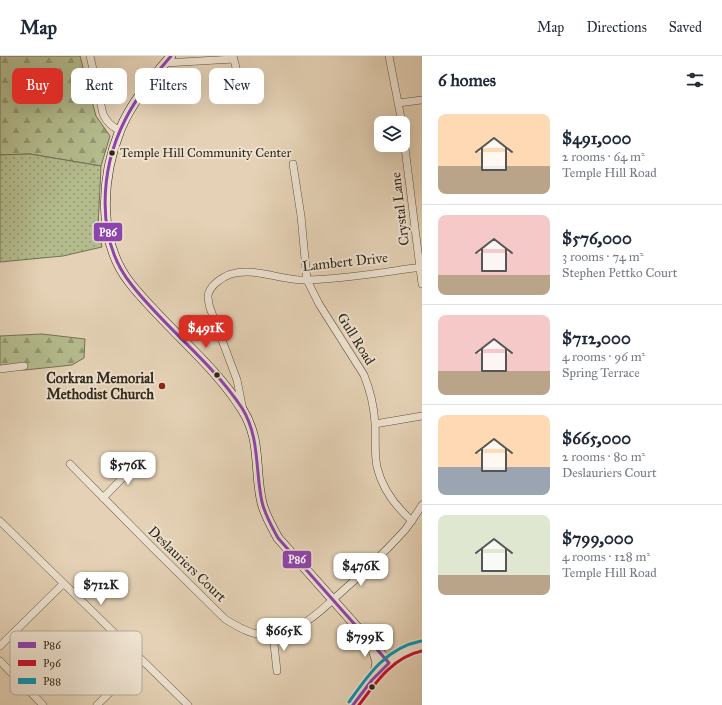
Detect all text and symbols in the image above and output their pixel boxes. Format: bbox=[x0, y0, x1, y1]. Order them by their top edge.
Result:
text: Map bbox=[20, 16, 57, 39]
text: Map bbox=[537, 19, 564, 36]
text: Directions bbox=[586, 19, 647, 36]
text: Saved bbox=[669, 19, 702, 36]
chip: Buy bbox=[12, 68, 63, 104]
chip: Rent bbox=[71, 68, 127, 104]
chip: Filters bbox=[135, 68, 201, 104]
chip: New bbox=[209, 68, 264, 104]
icon: filters bbox=[684, 69, 706, 91]
text: 6 homes bbox=[438, 70, 496, 91]
map controls bbox=[374, 116, 410, 152]
button: layers bbox=[374, 116, 410, 152]
text: $491,000 bbox=[562, 128, 631, 149]
icon: home bbox=[470, 130, 518, 178]
place label: Temple Hill Community Center bbox=[120, 145, 291, 161]
marker: Temple Hill Community Center bbox=[107, 148, 117, 158]
text: 2 rooms · 64 m² bbox=[562, 149, 645, 165]
text: Temple Hill Road bbox=[562, 165, 657, 181]
street label: Crystal Lane bbox=[387, 171, 413, 247]
line badge: P86 bbox=[93, 222, 123, 242]
text: P86 bbox=[99, 226, 118, 239]
text: $576,000 bbox=[562, 228, 632, 249]
icon: home bbox=[470, 231, 518, 279]
street label: Lambert Drive bbox=[301, 249, 389, 275]
text: 3 rooms · 74 m² bbox=[562, 249, 644, 265]
text: Stephen Pettko Court bbox=[562, 265, 677, 281]
street label: Gull Road bbox=[333, 310, 379, 368]
pin: $491K bbox=[178, 315, 234, 349]
text: $491K bbox=[188, 320, 224, 336]
text: $712,000 bbox=[562, 328, 631, 349]
icon: home bbox=[470, 331, 518, 379]
text: 4 rooms · 96 m² bbox=[562, 349, 645, 365]
text: Spring Terrace bbox=[562, 365, 640, 381]
place label: Corkran Memorial Methodist Church bbox=[46, 370, 155, 403]
unlabelled marker bbox=[212, 370, 222, 380]
marker: Corkran Memorial Methodist Church bbox=[157, 381, 167, 391]
text: $665,000 bbox=[562, 428, 631, 449]
icon: home bbox=[470, 431, 518, 479]
text: 2 rooms · 80 m² bbox=[562, 449, 645, 465]
pin: $576K bbox=[100, 452, 156, 486]
text: $576K bbox=[110, 457, 146, 473]
text: Deslauriers Court bbox=[562, 465, 657, 481]
street label: Deslauriers Court bbox=[144, 523, 230, 605]
text: $799,000 bbox=[562, 528, 634, 549]
icon: home bbox=[470, 531, 518, 579]
text: 4 rooms · 128 m² bbox=[562, 549, 650, 565]
line badge: P86 bbox=[282, 550, 312, 569]
text: P86 bbox=[288, 553, 307, 566]
pin: $476K bbox=[333, 553, 389, 587]
text: $476K bbox=[342, 558, 380, 574]
text: Temple Hill Road bbox=[562, 565, 657, 581]
pin: $712K bbox=[73, 572, 129, 606]
text: $712K bbox=[83, 577, 119, 593]
pin: $665K bbox=[256, 618, 312, 652]
text: $665K bbox=[266, 623, 302, 639]
pin: $799K bbox=[337, 624, 393, 658]
text: $799K bbox=[346, 629, 384, 645]
legend bbox=[10, 631, 142, 695]
text: P86 bbox=[43, 639, 61, 652]
text: P96 bbox=[43, 657, 61, 670]
text: P88 bbox=[43, 675, 61, 688]
unlabelled marker bbox=[367, 682, 377, 692]

